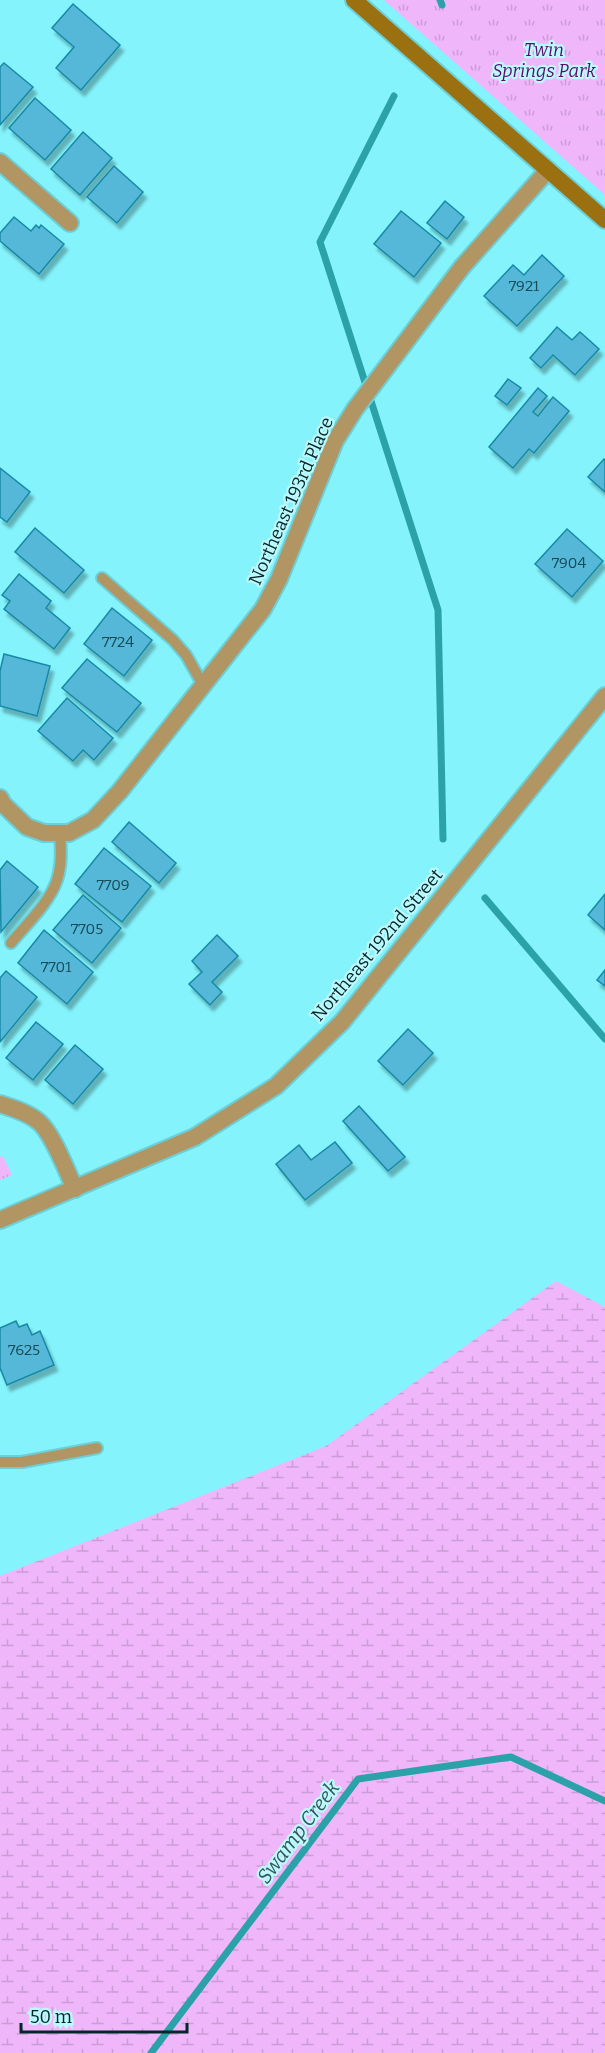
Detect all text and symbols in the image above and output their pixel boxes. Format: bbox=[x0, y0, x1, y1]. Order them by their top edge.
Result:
park label: Twin Springs Park bbox=[492, 39, 596, 82]
house number: 7921 bbox=[509, 277, 539, 295]
street label: Northeast 193rd Place bbox=[244, 414, 338, 588]
house number: 7904 bbox=[552, 554, 586, 572]
house number: 7724 bbox=[102, 633, 134, 651]
street label: Northeast 192nd Street bbox=[307, 864, 448, 1026]
house number: 7709 bbox=[96, 876, 130, 894]
house number: 7705 bbox=[71, 920, 103, 938]
house number: 7701 bbox=[41, 958, 71, 976]
house number: 7625 bbox=[8, 1341, 40, 1359]
water label: Swamp Creek bbox=[252, 1776, 344, 1888]
scale bar bbox=[21, 1996, 188, 2034]
text: 50 m bbox=[30, 2006, 72, 2028]

